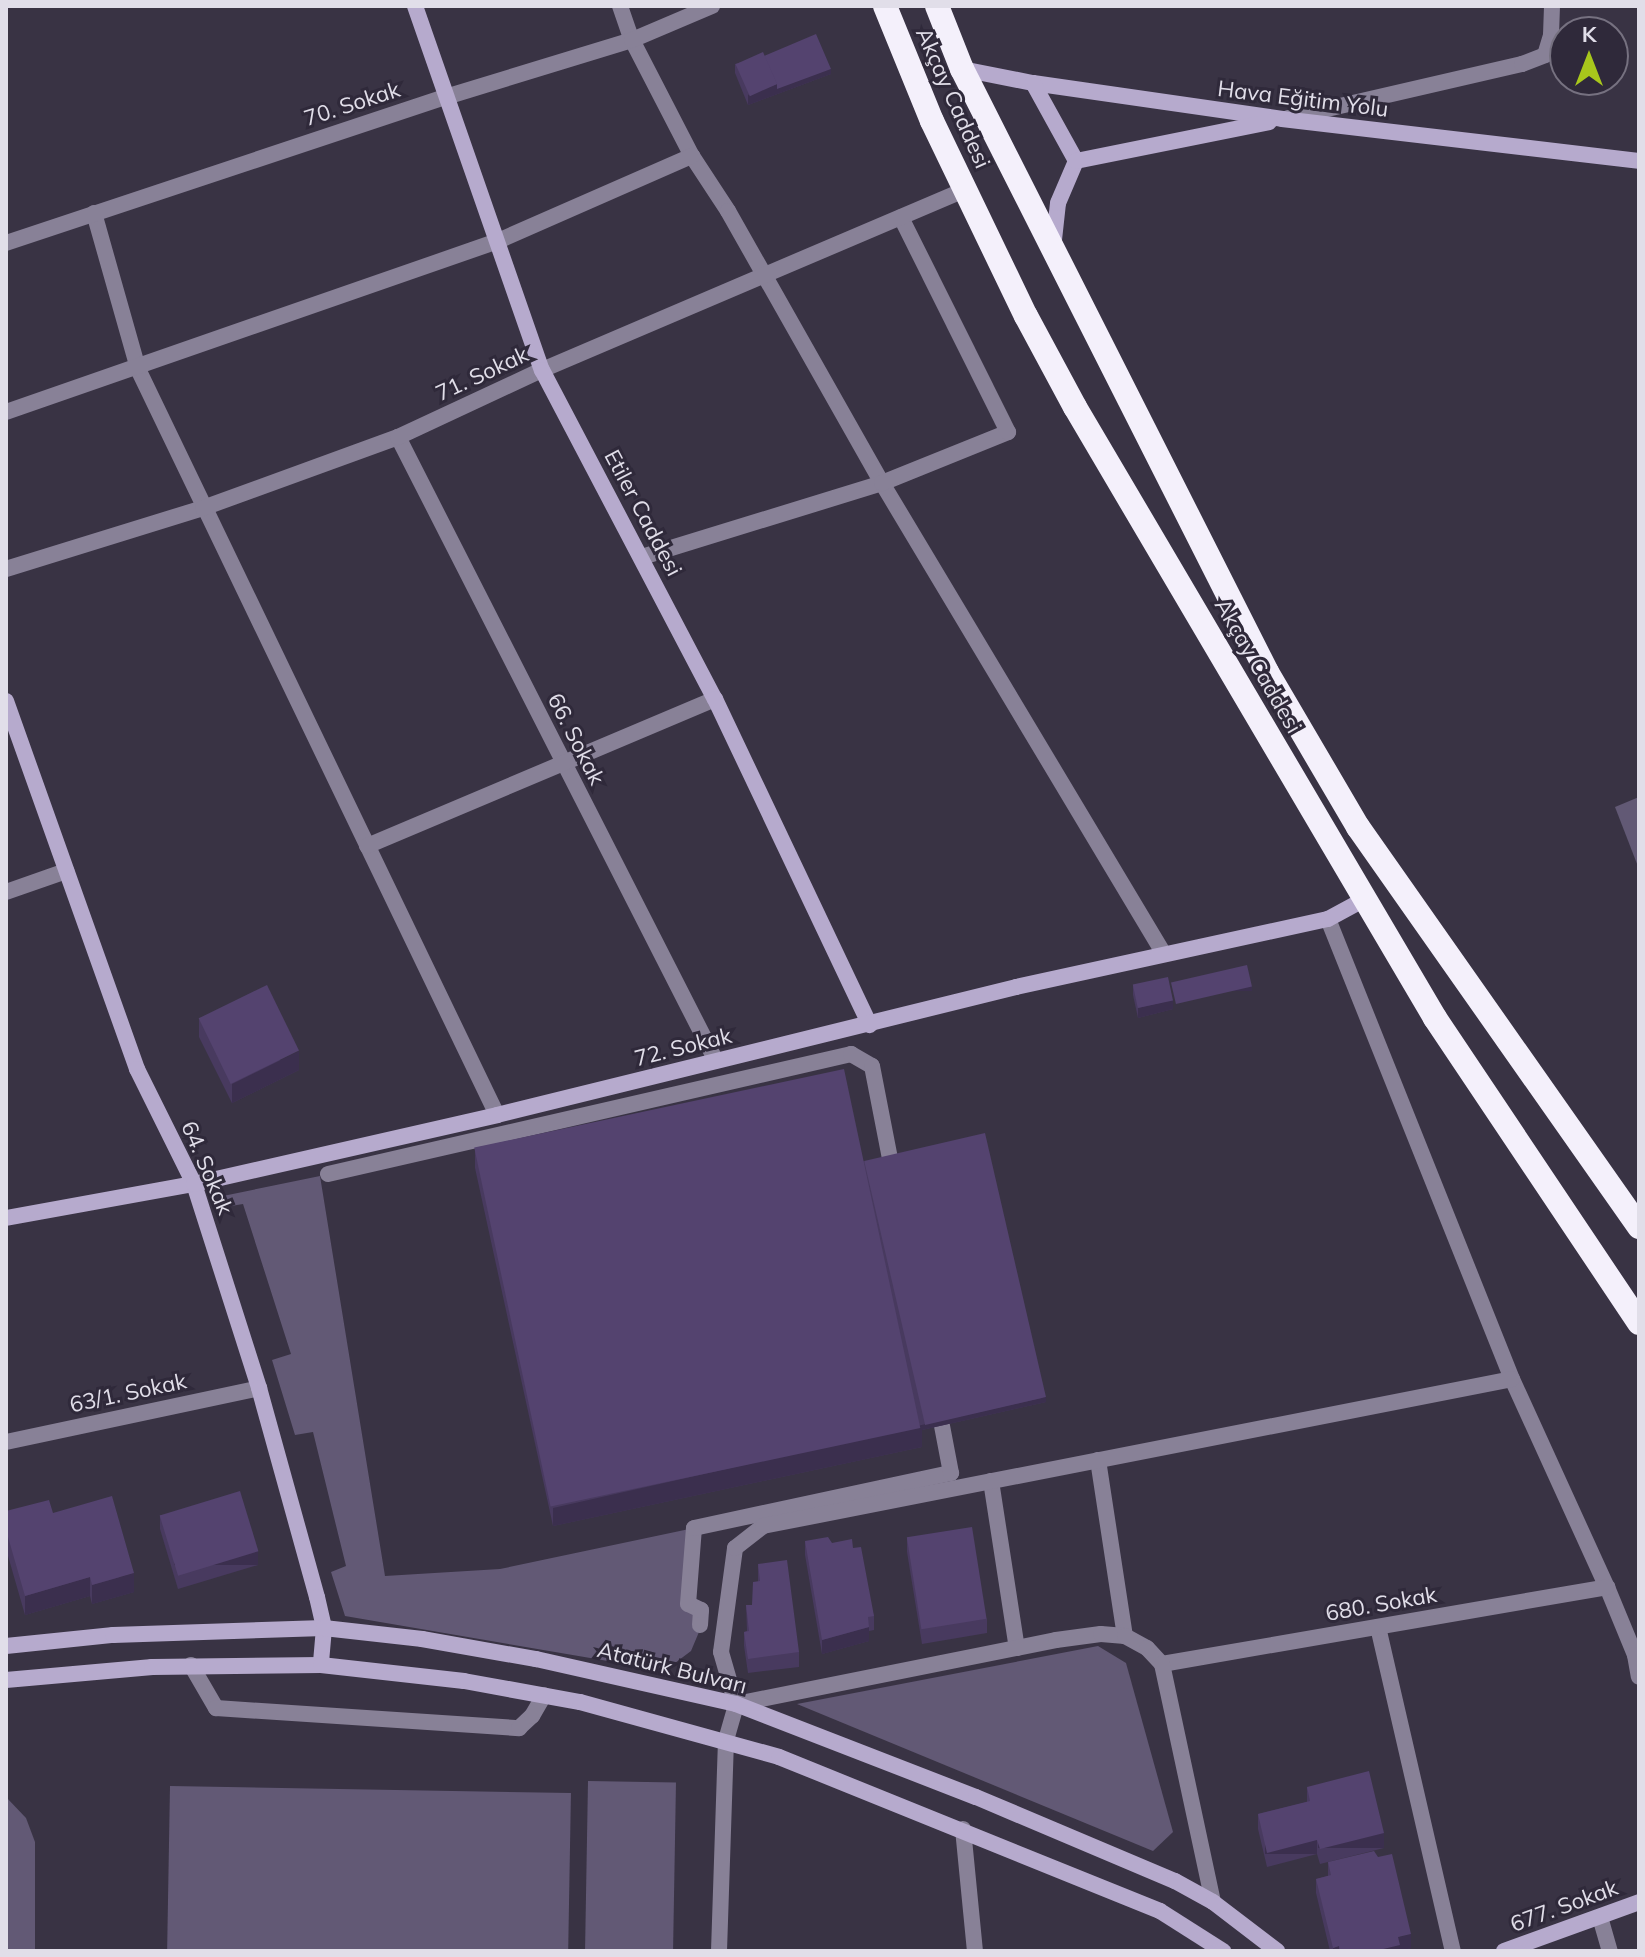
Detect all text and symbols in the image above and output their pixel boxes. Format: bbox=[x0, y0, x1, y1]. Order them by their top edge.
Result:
north arrow bbox=[1549, 16, 1629, 96]
text: K bbox=[1582, 20, 1596, 48]
street label: Akçay Caddesi bbox=[910, 24, 996, 172]
street label: Hava Eğitim Yolu bbox=[1216, 75, 1390, 123]
street label: 70. Sokak bbox=[301, 76, 403, 132]
street label: 71. Sokak bbox=[431, 341, 533, 407]
street label: Etiler Caddesi bbox=[599, 445, 687, 581]
street label: Akçay Caddesi bbox=[1209, 594, 1307, 738]
street label: 66. Sokak bbox=[542, 689, 610, 789]
street label: 72. Sokak bbox=[632, 1022, 734, 1072]
street label: 64. Sokak bbox=[175, 1117, 239, 1219]
street label: 63/1. Sokak bbox=[67, 1368, 189, 1418]
street label: 680. Sokak bbox=[1323, 1581, 1439, 1627]
street label: Atatürk Bulvarı bbox=[595, 1637, 749, 1699]
street label: 677. Sokak bbox=[1507, 1874, 1621, 1938]

